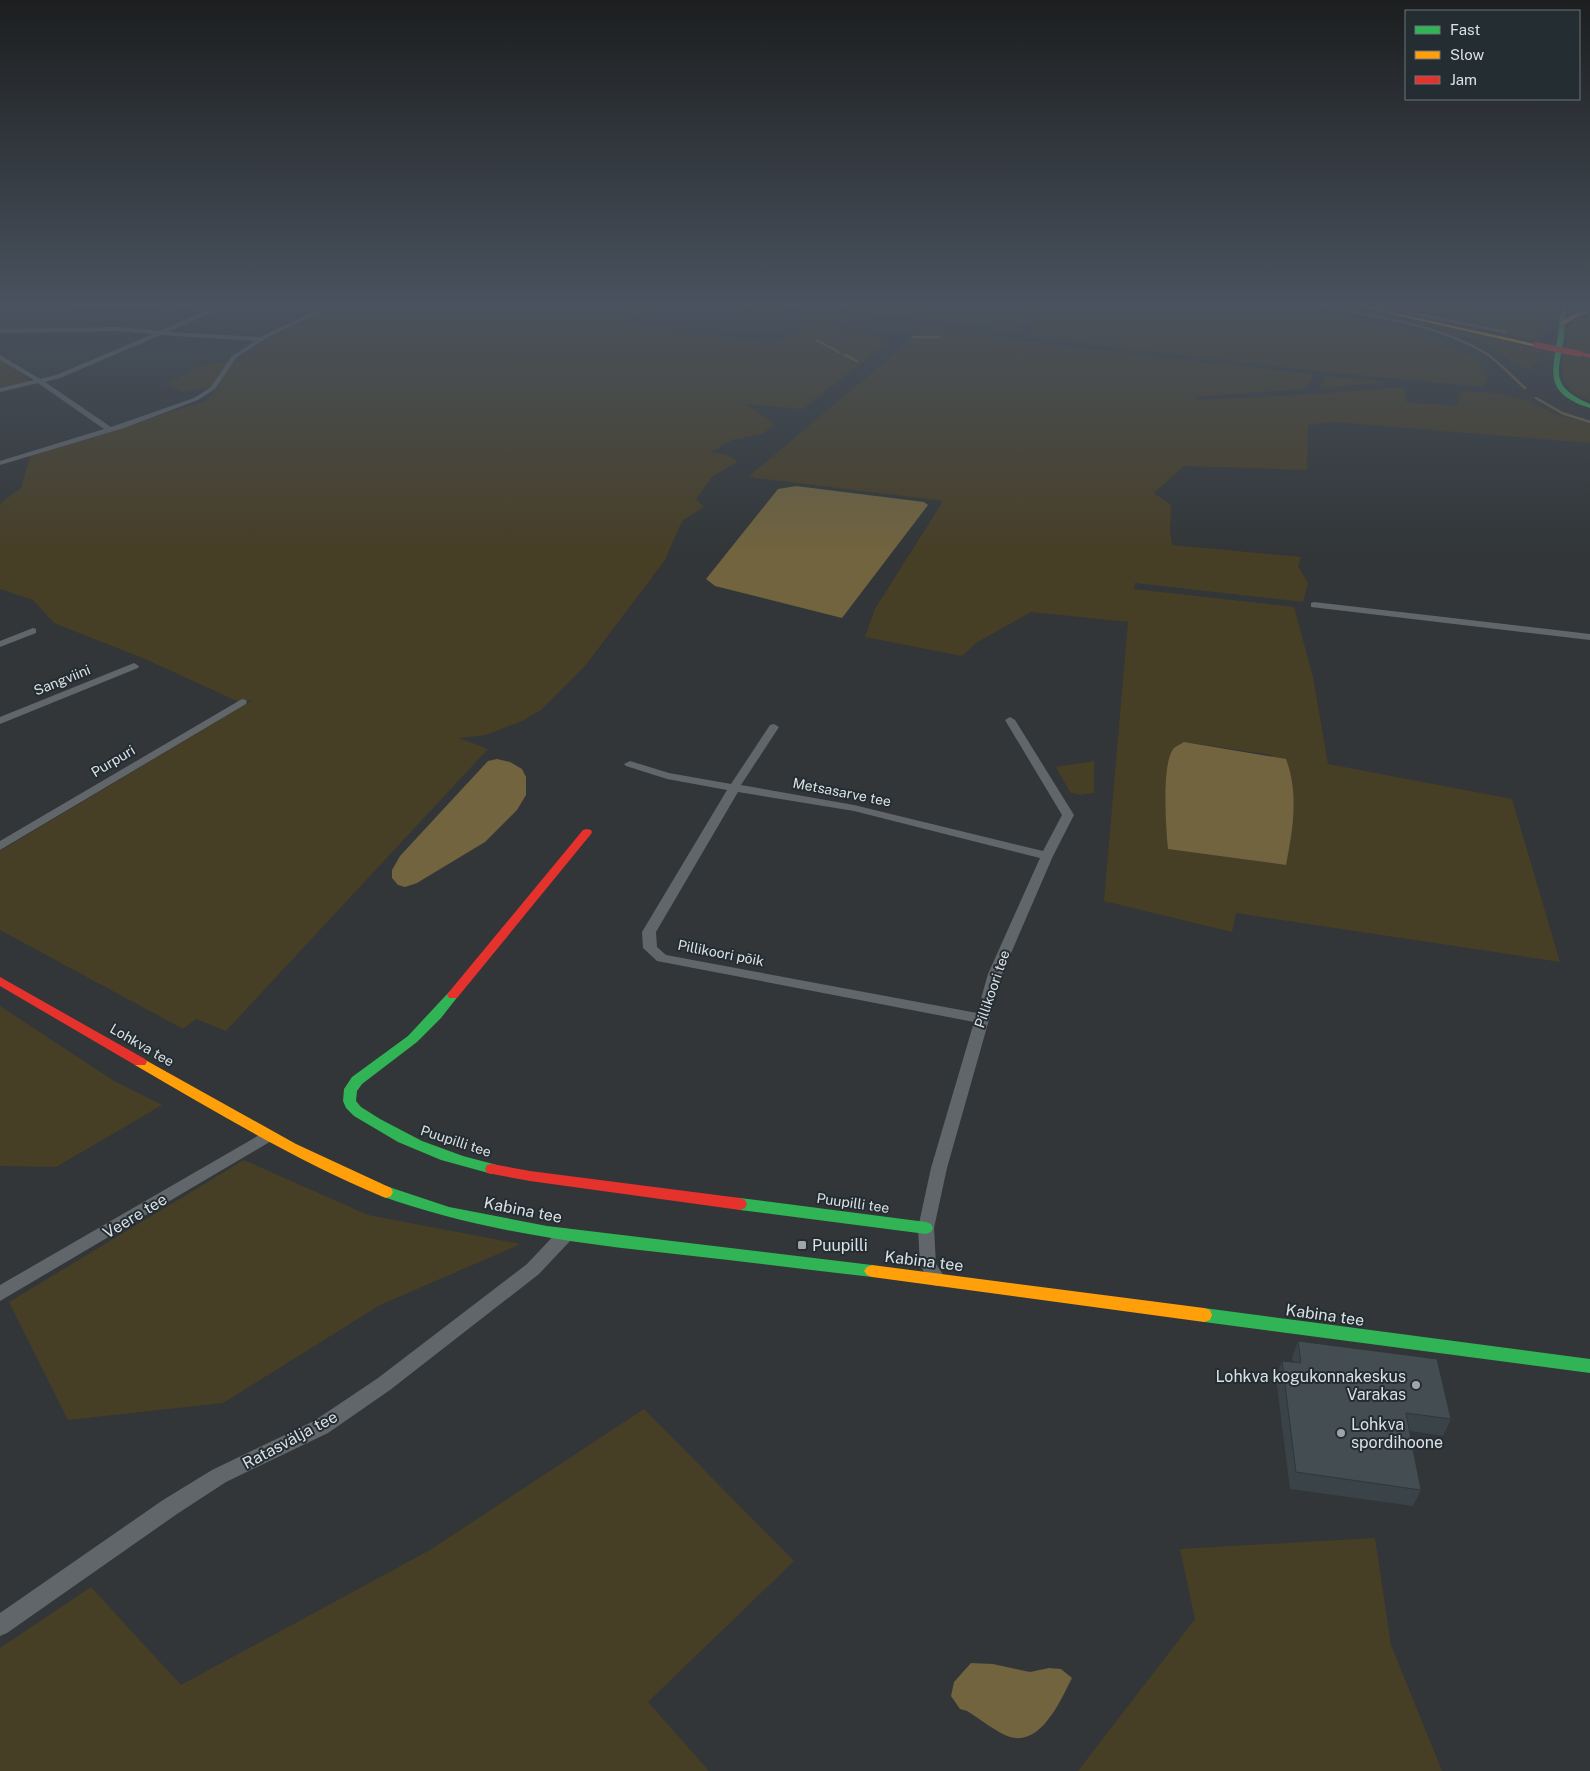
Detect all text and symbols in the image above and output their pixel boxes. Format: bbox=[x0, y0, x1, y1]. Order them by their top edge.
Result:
legend bbox=[1405, 10, 1580, 100]
text: Fast bbox=[1450, 21, 1480, 38]
text: Slow bbox=[1450, 46, 1485, 63]
text: Jam bbox=[1450, 71, 1477, 88]
street label: Sangviini bbox=[31, 661, 93, 699]
street label: Purpuri bbox=[88, 742, 138, 780]
street label: Metsasarve tee bbox=[791, 775, 893, 809]
street label: Pillikoori põik bbox=[676, 937, 766, 969]
street label: Pillikoori tee bbox=[971, 948, 1013, 1030]
street label: Lohkva tee bbox=[107, 1020, 177, 1070]
street label: Puupilli tee bbox=[419, 1122, 493, 1160]
street label: Veere tee bbox=[100, 1190, 170, 1242]
street label: Puupilli tee bbox=[816, 1190, 890, 1216]
street label: Kabina tee bbox=[482, 1193, 564, 1227]
place label: Puupilli bbox=[812, 1236, 868, 1255]
marker: Puupilli bbox=[796, 1239, 808, 1251]
street label: Kabina tee bbox=[883, 1247, 965, 1275]
street label: Kabina tee bbox=[1284, 1300, 1366, 1330]
place label: Lohkva kogukonnakeskus Varakas bbox=[1215, 1367, 1406, 1404]
marker: Lohkva kogukonnakeskus Varakas bbox=[1410, 1379, 1422, 1391]
street label: Ratasvälja tee bbox=[239, 1407, 341, 1473]
place label: Lohkva spordihoone bbox=[1351, 1415, 1443, 1452]
marker: Lohkva spordihoone bbox=[1335, 1427, 1347, 1439]

